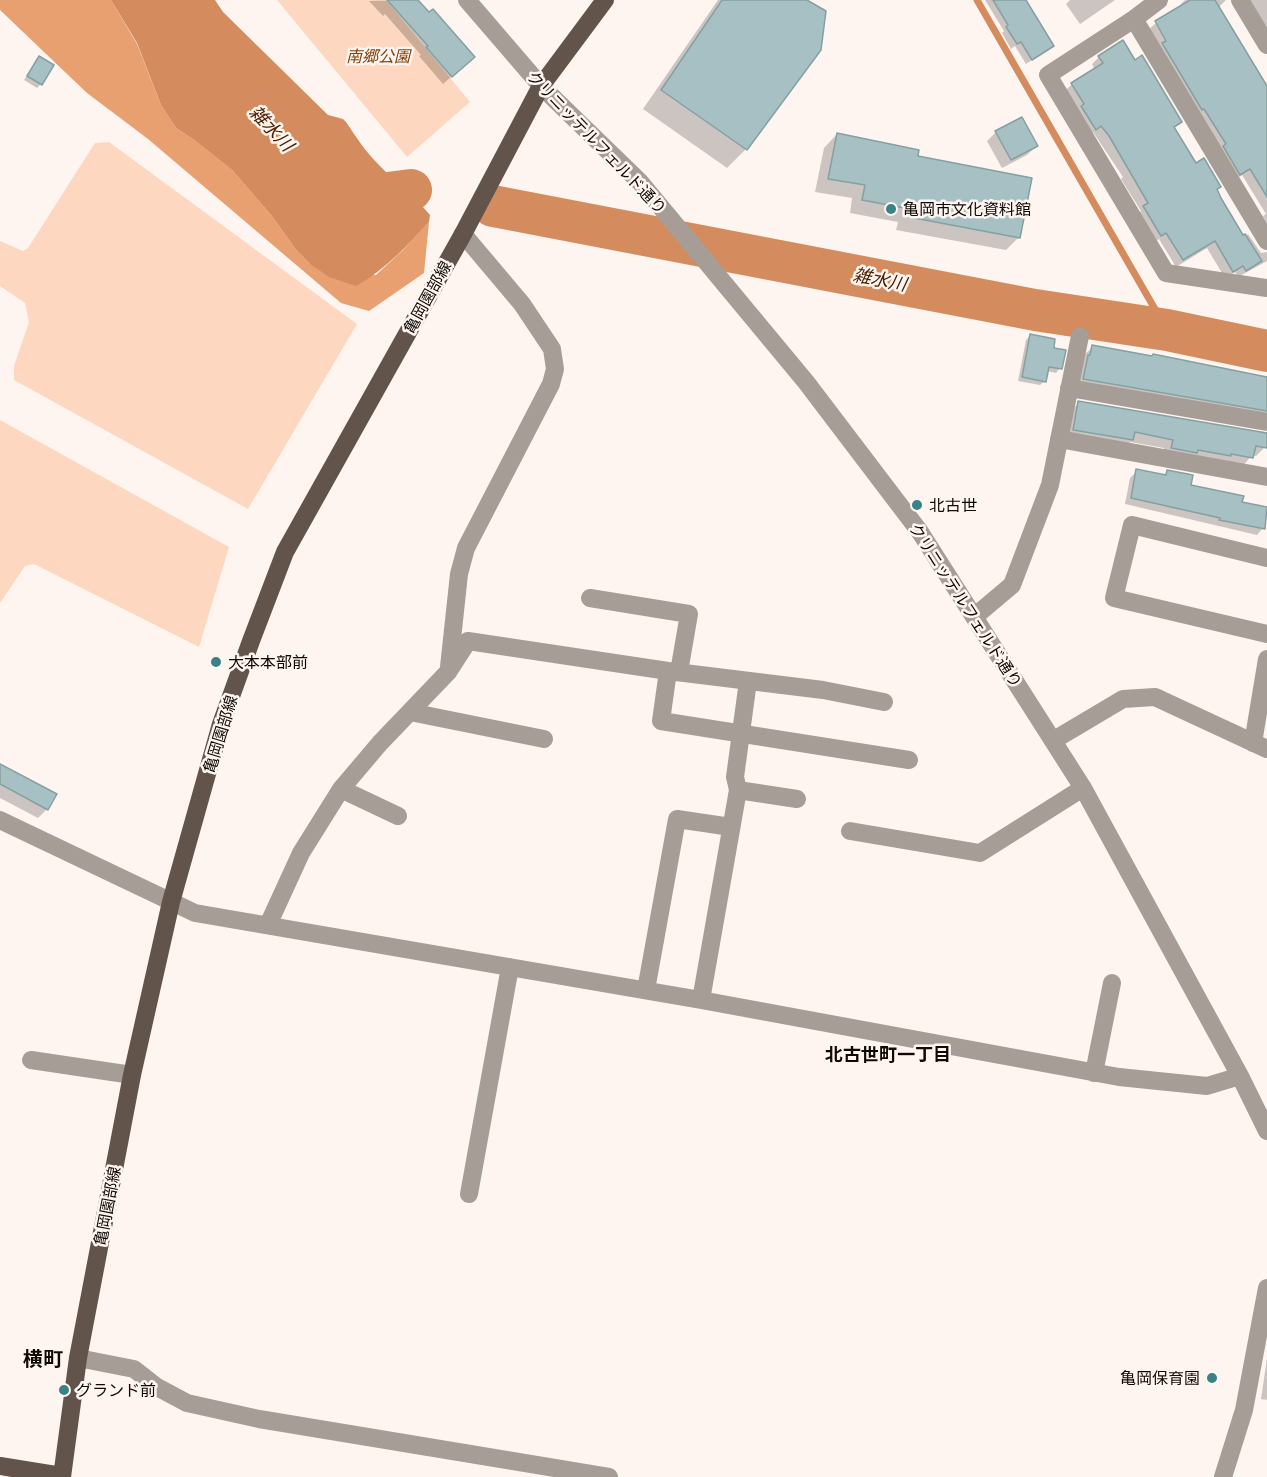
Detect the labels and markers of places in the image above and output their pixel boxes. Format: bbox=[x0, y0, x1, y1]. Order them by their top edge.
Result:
place label: 亀岡市文化資料館 bbox=[903, 199, 1031, 219]
marker: 亀岡市文化資料館 bbox=[884, 202, 898, 216]
place label: 北古世 bbox=[929, 495, 977, 515]
marker: 北古世 bbox=[910, 498, 924, 512]
place label: 大本本部前 bbox=[228, 652, 308, 672]
marker: 大本本部前 bbox=[209, 655, 223, 669]
place label: 亀岡保育園 bbox=[1120, 1368, 1200, 1388]
marker: 亀岡保育園 bbox=[1205, 1371, 1219, 1385]
place label: グランド前 bbox=[76, 1380, 156, 1400]
marker: グランド前 bbox=[57, 1383, 71, 1397]

